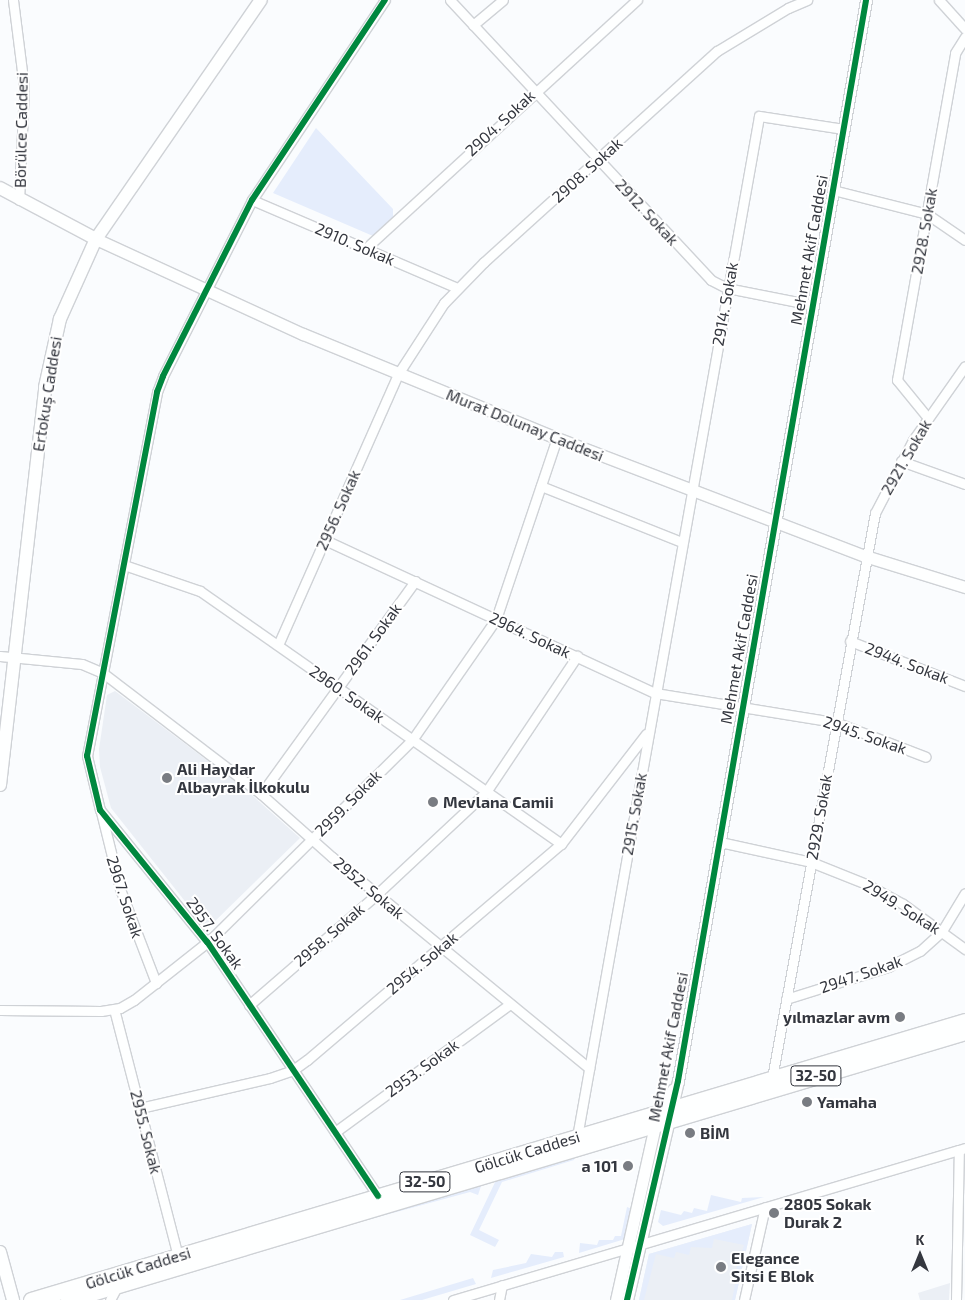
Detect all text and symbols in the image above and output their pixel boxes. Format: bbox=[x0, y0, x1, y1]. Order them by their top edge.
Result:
street label: Börülce Caddesi bbox=[10, 72, 32, 188]
street label: 2904. Sokak bbox=[461, 86, 539, 160]
street label: 2908. Sokak bbox=[548, 133, 626, 207]
street label: Mehmet Akif Caddesi bbox=[786, 173, 832, 327]
street label: 2912. Sokak bbox=[611, 175, 683, 249]
street label: 2928. Sokak bbox=[907, 186, 941, 276]
street label: 2910. Sokak bbox=[312, 219, 398, 269]
street label: 2914. Sokak bbox=[708, 261, 742, 347]
street label: Ertokuş Caddesi bbox=[28, 335, 66, 453]
street label: Murat Dolunay Caddesi bbox=[443, 385, 607, 465]
street label: 2921. Sokak bbox=[877, 416, 935, 498]
street label: 2956. Sokak bbox=[312, 467, 364, 553]
street label: Mehmet Akif Caddesi bbox=[716, 572, 762, 726]
street label: 2961. Sokak bbox=[341, 599, 405, 679]
street label: 2964. Sokak bbox=[486, 608, 574, 662]
street label: 2944. Sokak bbox=[862, 638, 952, 688]
street label: 2960. Sokak bbox=[306, 661, 388, 727]
street label: 2945. Sokak bbox=[821, 712, 909, 758]
place label: Ali Haydar Albayrak İlkokulu bbox=[177, 759, 310, 797]
street label: 2959. Sokak bbox=[311, 766, 385, 840]
street label: 2915. Sokak bbox=[617, 771, 651, 857]
marker: Ali Haydar Albayrak İlkokulu bbox=[161, 772, 173, 784]
street label: 2929. Sokak bbox=[802, 773, 836, 861]
place label: Mevlana Camii bbox=[443, 792, 554, 812]
marker: Mevlana Camii bbox=[427, 796, 439, 808]
street label: 2952. Sokak bbox=[330, 853, 408, 923]
street label: 2967. Sokak bbox=[103, 854, 147, 940]
street label: 2949. Sokak bbox=[860, 876, 944, 938]
street label: 2957. Sokak bbox=[182, 893, 248, 973]
street label: 2958. Sokak bbox=[290, 899, 368, 971]
street label: 2954. Sokak bbox=[383, 928, 461, 998]
street label: 2947. Sokak bbox=[817, 951, 905, 997]
street label: Mehmet Akif Caddesi bbox=[644, 970, 692, 1124]
place label: yılmazlar avm bbox=[783, 1007, 890, 1027]
marker: yılmazlar avm bbox=[894, 1011, 906, 1023]
street label: 2953. Sokak bbox=[382, 1035, 462, 1101]
road number: 32-50 bbox=[790, 1064, 842, 1088]
street label: 2955. Sokak bbox=[126, 1088, 166, 1176]
place label: Yamaha bbox=[817, 1092, 877, 1112]
marker: Yamaha bbox=[801, 1096, 813, 1108]
place label: BİM bbox=[700, 1123, 730, 1143]
street label: Gölcük Caddesi bbox=[472, 1127, 582, 1177]
marker: BİM bbox=[684, 1127, 696, 1139]
place label: a 101 bbox=[582, 1156, 618, 1176]
marker: a 101 bbox=[622, 1160, 634, 1172]
road number: 32-50 bbox=[399, 1170, 451, 1194]
place label: 2805 Sokak Durak 2 bbox=[784, 1194, 871, 1232]
marker: 2805 Sokak Durak 2 bbox=[768, 1207, 780, 1219]
north arrow bbox=[895, 1230, 945, 1280]
text: K bbox=[916, 1231, 924, 1248]
street label: Gölcük Caddesi bbox=[83, 1243, 193, 1293]
place label: Elegance Sitsi E Blok bbox=[731, 1248, 814, 1286]
marker: Elegance Sitsi E Blok bbox=[715, 1261, 727, 1273]

